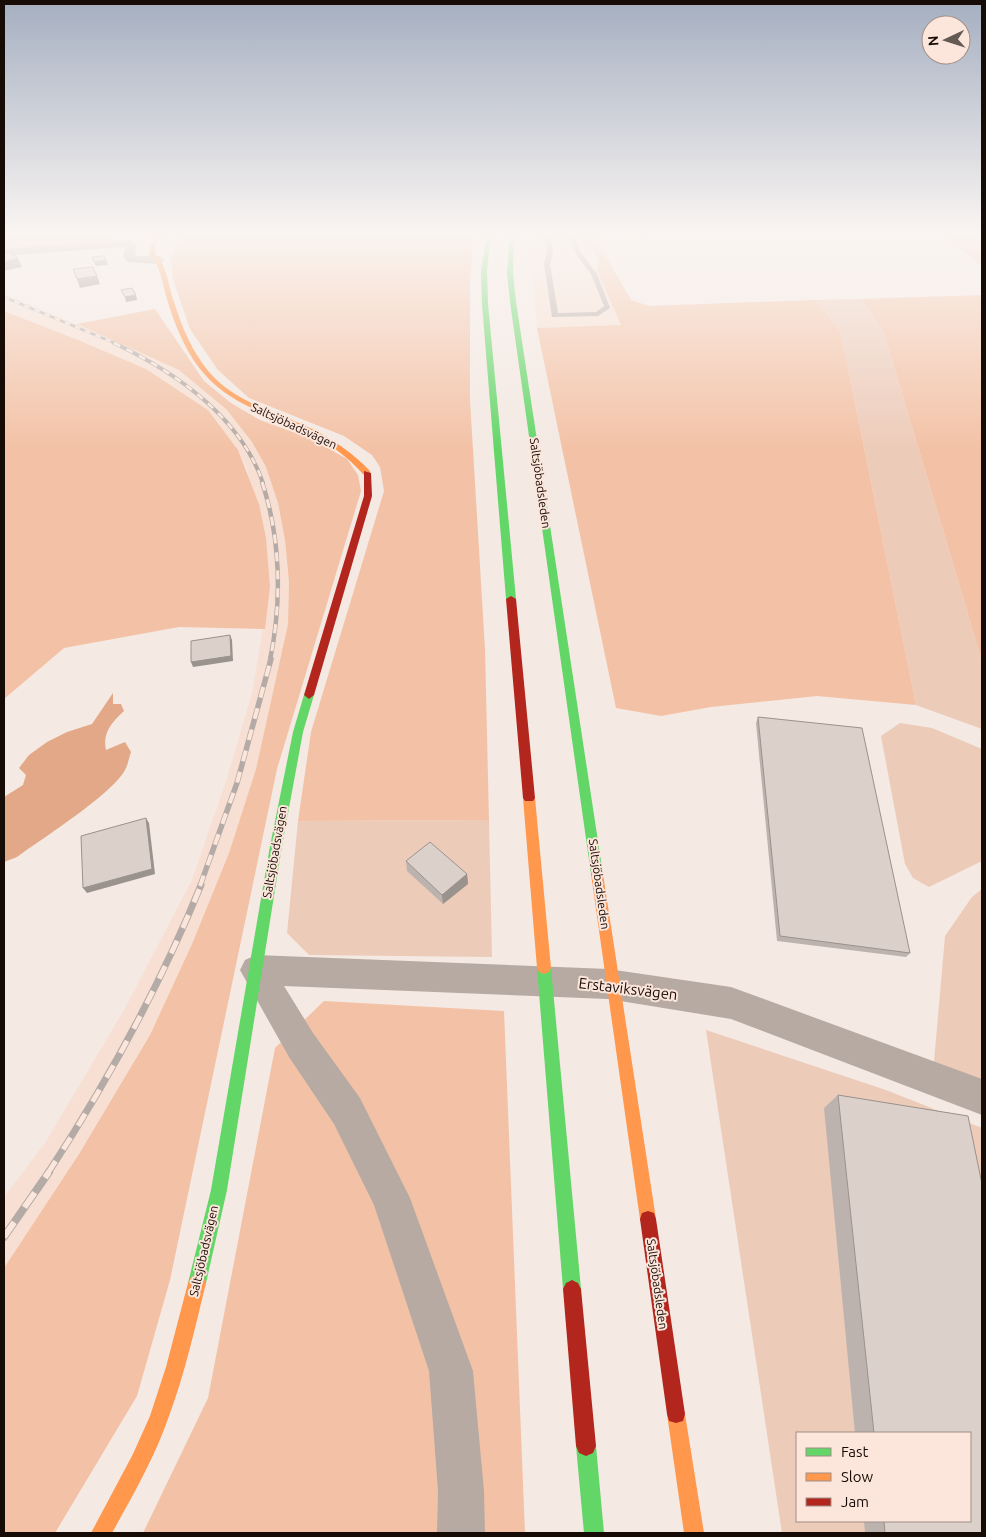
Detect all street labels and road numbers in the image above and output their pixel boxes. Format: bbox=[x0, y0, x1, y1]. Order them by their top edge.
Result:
street label: Saltsjöbadsvägen bbox=[249, 400, 339, 451]
street label: Saltsjöbadsleden bbox=[528, 437, 553, 529]
street label: Saltsjöbadsvägen bbox=[260, 805, 289, 899]
street label: Saltsjöbadsleden bbox=[587, 838, 612, 930]
street label: Erstaviksvägen bbox=[578, 974, 679, 1003]
street label: Saltsjöbadsvägen bbox=[187, 1204, 220, 1298]
street label: Saltsjöbadsleden bbox=[645, 1238, 670, 1330]

